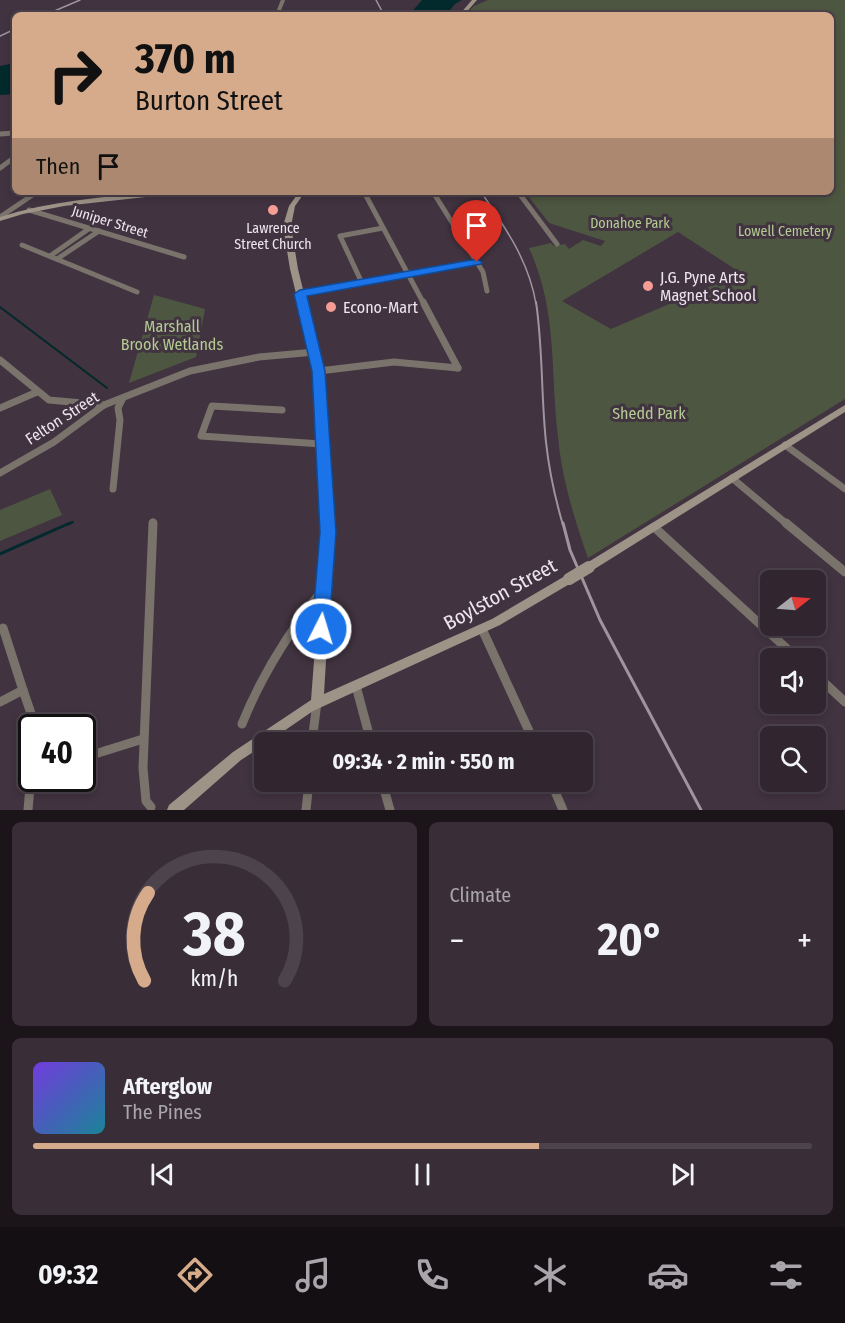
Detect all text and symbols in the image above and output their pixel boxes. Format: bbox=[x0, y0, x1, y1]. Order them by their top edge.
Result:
text: 370 m bbox=[135, 34, 236, 84]
icon: right bbox=[36, 36, 114, 114]
text: Burton Street bbox=[135, 85, 283, 117]
icon: arrive bbox=[92, 150, 125, 183]
text: Then bbox=[36, 153, 80, 180]
pin bbox=[451, 200, 502, 262]
street label: Juniper Street bbox=[70, 202, 151, 242]
marker: Lawrence Street Church bbox=[266, 203, 280, 217]
icon: arrive bbox=[460, 209, 493, 242]
park label: Donahoe Park bbox=[590, 215, 670, 232]
place label: Lawrence Street Church bbox=[234, 220, 312, 253]
park label: Lowell Cemetery bbox=[738, 223, 833, 240]
place label: J.G. Pyne Arts Magnet School bbox=[660, 268, 756, 305]
marker: J.G. Pyne Arts Magnet School bbox=[641, 279, 655, 293]
place label: Econo-Mart bbox=[343, 298, 419, 317]
marker: Econo-Mart bbox=[324, 300, 338, 314]
park label: Marshall Brook Wetlands bbox=[121, 317, 223, 354]
street label: Felton Street bbox=[22, 387, 103, 449]
park label: Shedd Park bbox=[612, 404, 686, 423]
street label: Boylston Street bbox=[439, 553, 561, 635]
north arrow bbox=[760, 570, 826, 636]
map controls bbox=[760, 570, 826, 792]
position arrow bbox=[289, 597, 353, 661]
button: sound bbox=[760, 648, 826, 714]
speed limit sign: 40 bbox=[18, 714, 96, 792]
button: search bbox=[760, 726, 826, 792]
text: 09:34 · 2 min · 550 m bbox=[332, 748, 515, 775]
text: Climate bbox=[450, 883, 511, 907]
text: 38 bbox=[182, 897, 245, 972]
text: 20° bbox=[597, 913, 664, 967]
text: − bbox=[450, 921, 464, 961]
text: + bbox=[797, 921, 812, 961]
text: km/h bbox=[190, 966, 238, 992]
text: Afterglow bbox=[123, 1073, 212, 1100]
text: The Pines bbox=[123, 1100, 202, 1124]
icon: previous bbox=[146, 1158, 179, 1191]
icon: pause bbox=[406, 1158, 439, 1191]
icon: next bbox=[666, 1158, 699, 1191]
icon: directions bbox=[174, 1254, 216, 1296]
icon: music bbox=[292, 1254, 334, 1296]
icon: phone bbox=[411, 1254, 453, 1296]
icon: climate bbox=[529, 1254, 571, 1296]
icon: car bbox=[647, 1254, 689, 1296]
icon: filters bbox=[765, 1254, 807, 1296]
text: 09:32 bbox=[38, 1259, 98, 1291]

